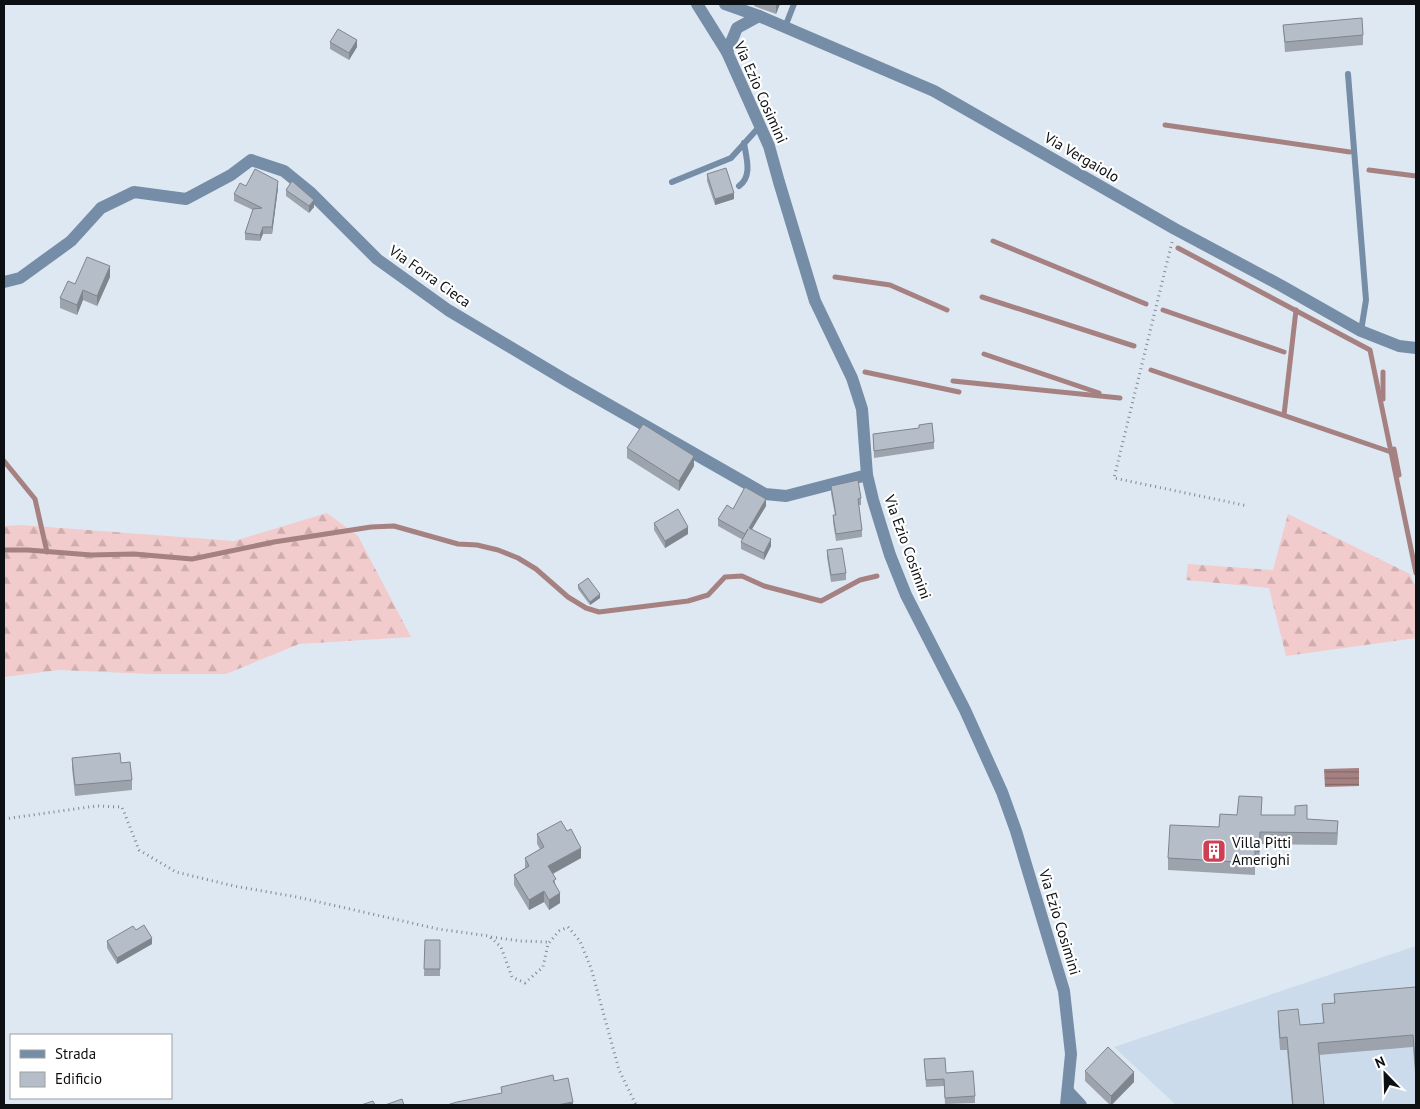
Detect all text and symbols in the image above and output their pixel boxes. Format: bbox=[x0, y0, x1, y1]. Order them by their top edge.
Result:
street label: Via Ezio Cosimini bbox=[730, 37, 792, 146]
street label: Via Vergaiolo bbox=[1040, 127, 1123, 186]
street label: Via Forra Cieca bbox=[385, 240, 475, 311]
street label: Via Ezio Cosimini bbox=[880, 491, 936, 602]
place label: Villa Pitti Amerighi bbox=[1231, 833, 1291, 869]
building icon: Villa Pitti Amerighi bbox=[1201, 838, 1227, 864]
street label: Via Ezio Cosimini bbox=[1035, 866, 1085, 977]
legend bbox=[10, 1034, 172, 1099]
text: Strada bbox=[55, 1044, 96, 1063]
north arrow bbox=[1360, 1049, 1410, 1099]
text: N bbox=[1372, 1052, 1388, 1072]
text: Edificio bbox=[55, 1069, 102, 1088]

